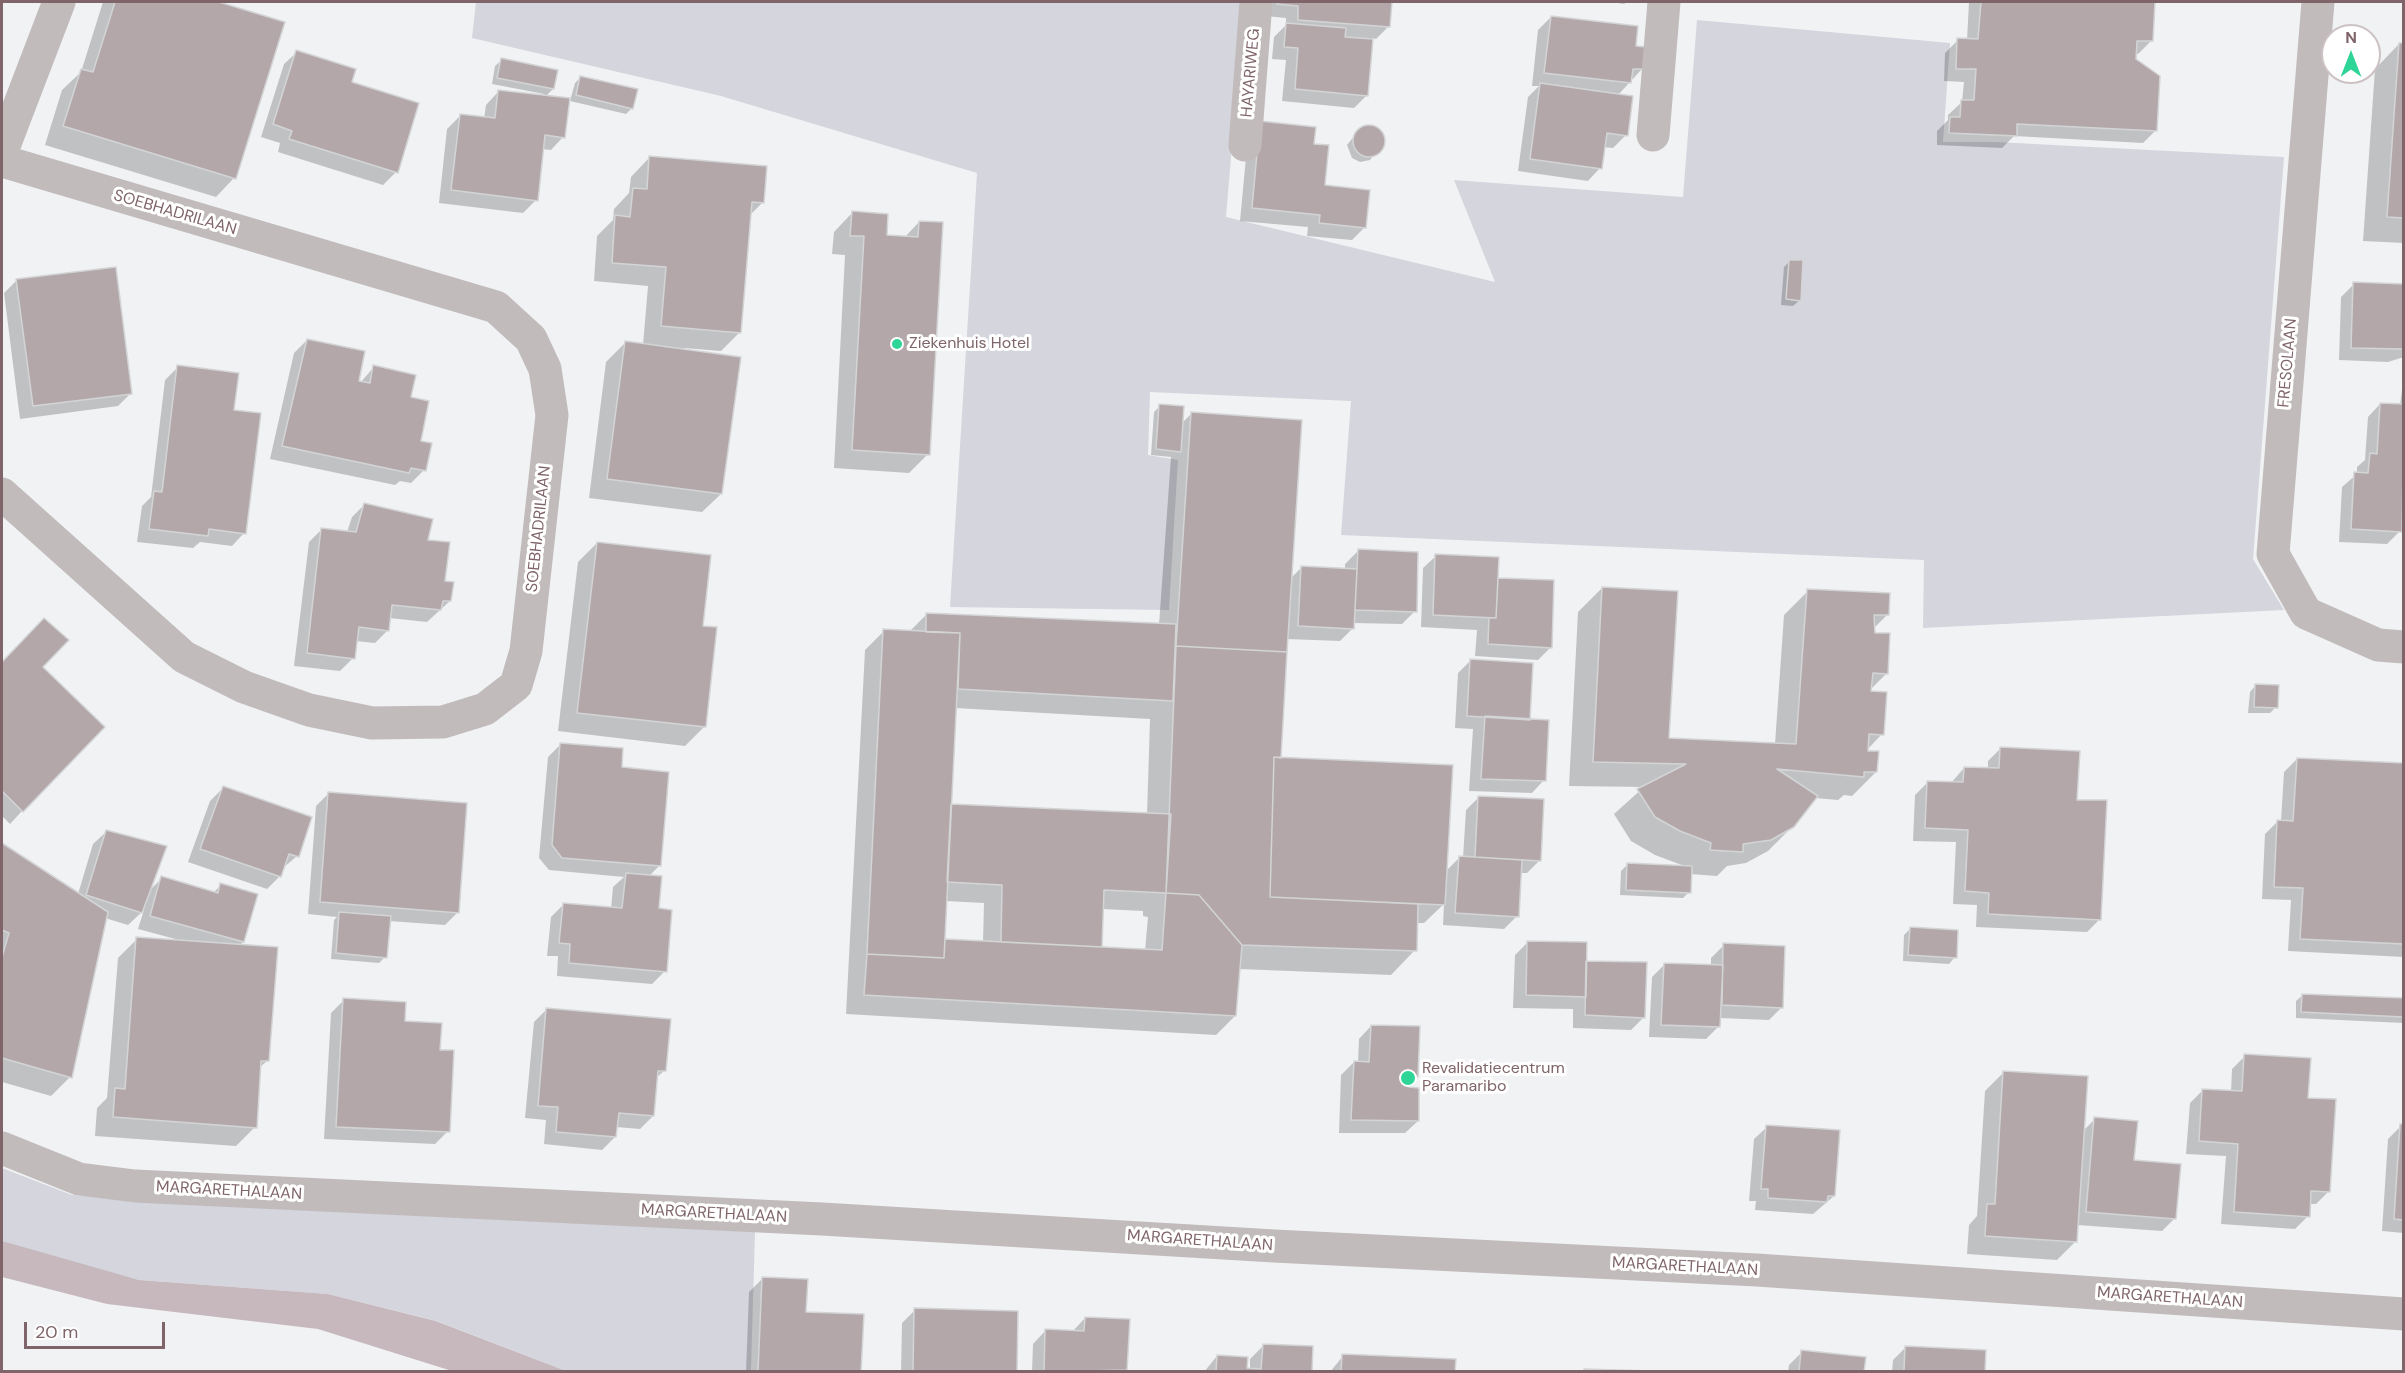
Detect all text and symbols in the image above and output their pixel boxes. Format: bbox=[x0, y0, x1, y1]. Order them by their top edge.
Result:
north arrow bbox=[2321, 24, 2381, 84]
text: N bbox=[2345, 27, 2357, 48]
street label: HAYARIWEG bbox=[1238, 28, 1264, 118]
street label: SOEBHADRILAAN bbox=[111, 186, 239, 240]
street label: FRESOLAAN bbox=[2275, 318, 2301, 408]
place label: Ziekenhuis Hotel bbox=[909, 334, 1030, 354]
marker: Ziekenhuis Hotel bbox=[890, 337, 904, 351]
street label: SOEBHADRILAAN bbox=[523, 465, 555, 593]
place label: Revalidatiecentrum Paramaribo bbox=[1422, 1059, 1565, 1097]
marker: Revalidatiecentrum Paramaribo bbox=[1399, 1069, 1417, 1087]
street label: MARGARETHALAAN bbox=[156, 1178, 302, 1204]
street label: MARGARETHALAAN bbox=[641, 1201, 787, 1227]
street label: MARGARETHALAAN bbox=[1126, 1226, 1274, 1256]
street label: MARGARETHALAAN bbox=[1612, 1254, 1758, 1280]
street label: MARGARETHALAAN bbox=[2096, 1283, 2244, 1313]
scale bar bbox=[27, 1310, 168, 1348]
text: 20 m bbox=[35, 1320, 78, 1344]

